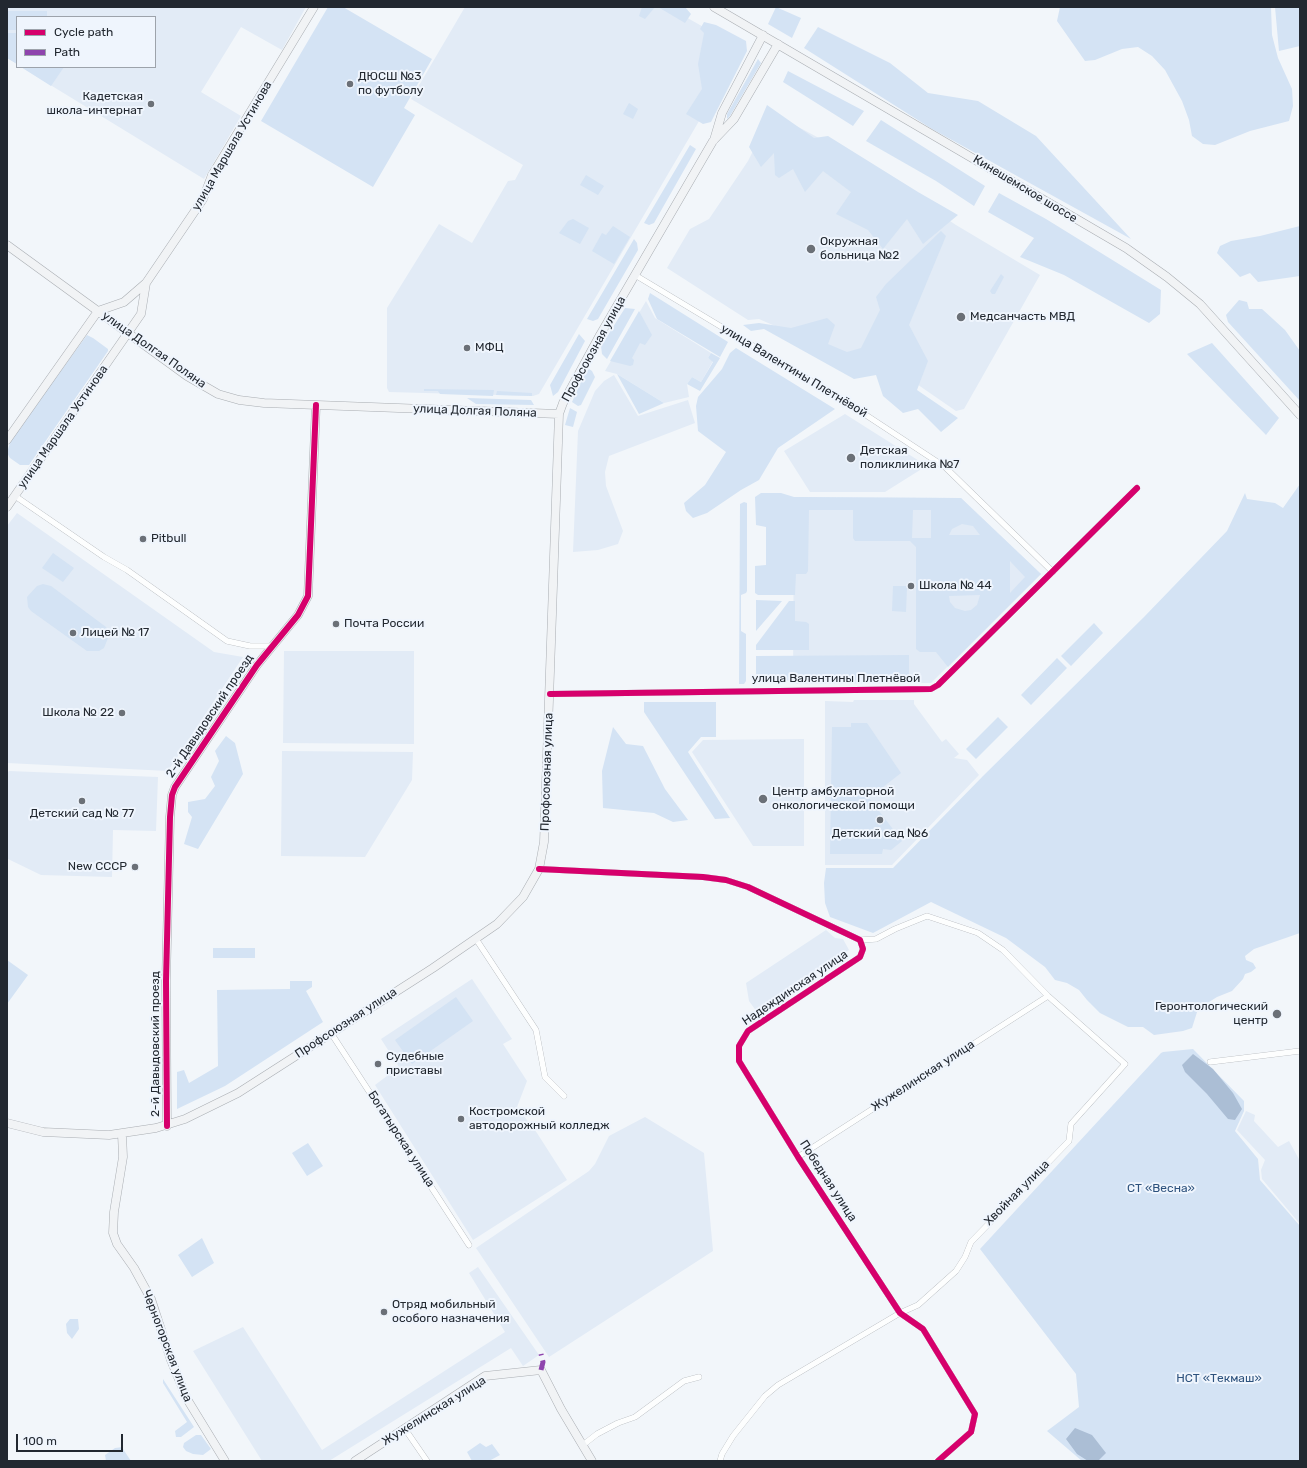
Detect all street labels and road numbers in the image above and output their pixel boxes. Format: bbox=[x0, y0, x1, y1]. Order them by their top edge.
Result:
street label: улица Маршала Устинова bbox=[189, 79, 275, 213]
street label: Кинешемское шоссе bbox=[970, 152, 1080, 226]
street label: Профсоюзная улица bbox=[559, 294, 629, 404]
street label: улица Долгая Поляна bbox=[99, 309, 209, 391]
street label: улица Валентины Плетнёвой bbox=[718, 321, 870, 421]
street label: улица Маршала Устинова bbox=[15, 363, 111, 491]
street label: улица Долгая Поляна bbox=[413, 402, 537, 420]
street label: 2-й Давыдовский проезд bbox=[163, 652, 257, 780]
street label: улица Валентины Плетнёвой bbox=[752, 672, 920, 686]
street label: Профсоюзная улица bbox=[538, 713, 556, 831]
street label: Надеждинская улица bbox=[739, 947, 851, 1029]
street label: 2-й Давыдовский проезд bbox=[149, 971, 163, 1117]
street label: Профсоюзная улица bbox=[292, 985, 400, 1061]
street label: Жужелинская улица bbox=[869, 1037, 977, 1115]
street label: Богатырская улица bbox=[365, 1088, 437, 1190]
street label: Победная улица bbox=[796, 1138, 860, 1224]
street label: Хвойная улица bbox=[981, 1157, 1053, 1229]
street label: Черногорская улица bbox=[139, 1288, 195, 1404]
street label: Жужелинская улица bbox=[379, 1373, 489, 1449]

